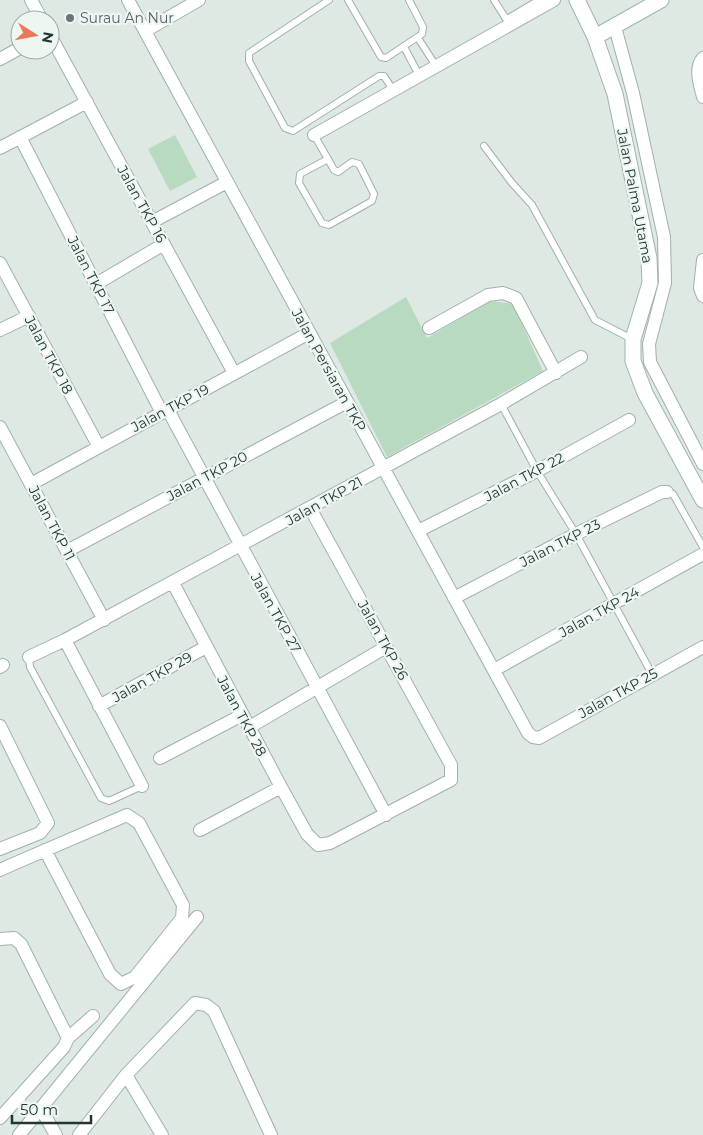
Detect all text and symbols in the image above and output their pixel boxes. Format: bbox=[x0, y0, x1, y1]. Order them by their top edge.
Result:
place label: Surau An Nur bbox=[80, 9, 174, 27]
north arrow bbox=[10, 10, 60, 60]
marker: Surau An Nur bbox=[64, 12, 76, 24]
text: N bbox=[38, 30, 58, 45]
street label: Jalan Palma Utama bbox=[613, 126, 657, 265]
street label: Jalan TKP 16 bbox=[113, 161, 171, 246]
street label: Jalan TKP 17 bbox=[63, 232, 118, 317]
street label: Jalan Persiaran TKP bbox=[287, 305, 370, 435]
street label: Jalan TKP 18 bbox=[20, 312, 77, 397]
street label: Jalan TKP 19 bbox=[127, 380, 212, 437]
street label: Jalan TKP 20 bbox=[162, 447, 251, 505]
street label: Jalan TKP 22 bbox=[480, 448, 567, 506]
street label: Jalan TKP 21 bbox=[282, 472, 366, 530]
street label: Jalan TKP 11 bbox=[24, 482, 79, 564]
street label: Jalan TKP 23 bbox=[516, 515, 603, 571]
street label: Jalan TKP 27 bbox=[246, 569, 305, 656]
street label: Jalan TKP 24 bbox=[555, 582, 643, 642]
street label: Jalan TKP 26 bbox=[353, 596, 413, 684]
street label: Jalan TKP 29 bbox=[108, 648, 195, 707]
street label: Jalan TKP 25 bbox=[574, 664, 661, 723]
street label: Jalan TKP 28 bbox=[213, 672, 271, 760]
scale bar bbox=[12, 1092, 91, 1124]
text: 50 m bbox=[20, 1100, 58, 1119]

